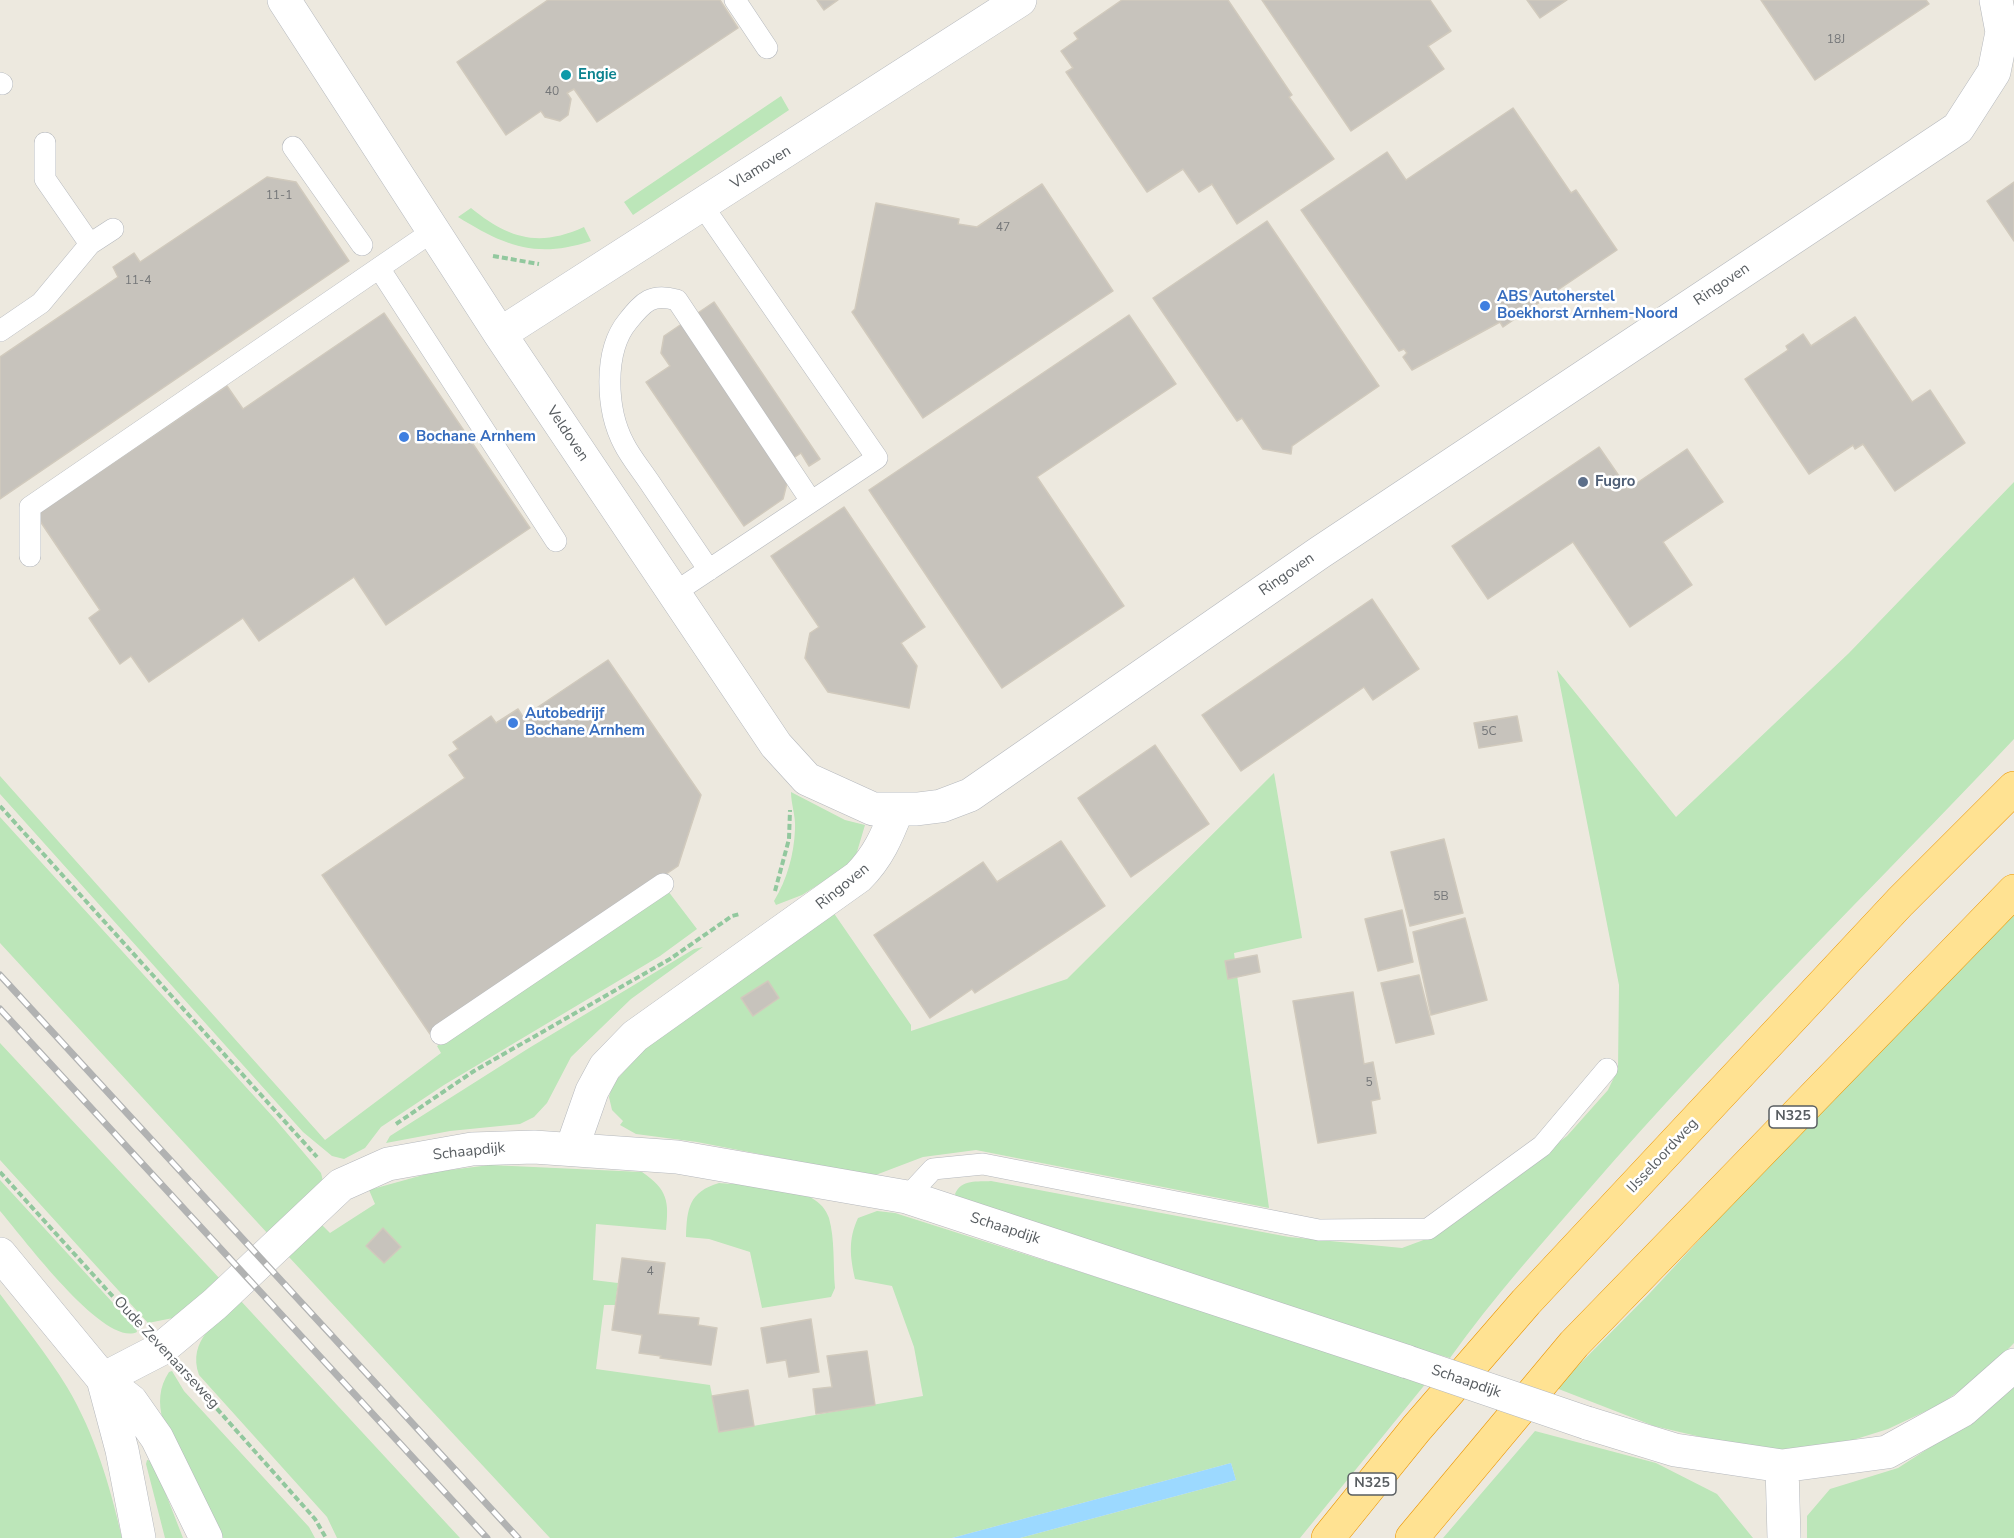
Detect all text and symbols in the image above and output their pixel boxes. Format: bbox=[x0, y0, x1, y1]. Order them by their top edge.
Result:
house number: 18J bbox=[1827, 33, 1845, 47]
place label: Engie bbox=[578, 66, 617, 84]
marker: Engie bbox=[559, 68, 573, 82]
house number: 40 bbox=[545, 85, 559, 99]
street label: Vlamoven bbox=[727, 142, 795, 194]
house number: 11-1 bbox=[266, 189, 292, 203]
house number: 47 bbox=[996, 221, 1010, 235]
street label: Ringoven bbox=[1691, 260, 1753, 310]
house number: 11-4 bbox=[125, 274, 151, 288]
place label: ABS Autoherstel Boekhorst Arnhem-Noord bbox=[1497, 288, 1678, 323]
marker: ABS Autoherstel Boekhorst Arnhem-Noord bbox=[1478, 299, 1492, 313]
street label: Veldoven bbox=[542, 403, 592, 465]
place label: Bochane Arnhem bbox=[416, 428, 536, 446]
marker: Bochane Arnhem bbox=[397, 430, 411, 444]
place label: Fugro bbox=[1595, 473, 1635, 491]
marker: Fugro bbox=[1576, 475, 1590, 489]
street label: Ringoven bbox=[1256, 550, 1318, 600]
place label: Autobedrijf Bochane Arnhem bbox=[525, 705, 645, 740]
marker: Autobedrijf Bochane Arnhem bbox=[506, 716, 520, 730]
house number: 5C bbox=[1481, 725, 1497, 739]
street label: Ringoven bbox=[813, 860, 873, 914]
house number: 5B bbox=[1433, 890, 1449, 904]
house number: 5 bbox=[1365, 1076, 1373, 1090]
road number: N325 bbox=[1769, 1106, 1817, 1128]
street label: IJsseloordweg bbox=[1624, 1115, 1702, 1197]
street label: Schaapdijk bbox=[432, 1139, 506, 1165]
street label: Schaapdijk bbox=[968, 1209, 1042, 1249]
house number: 4 bbox=[646, 1265, 654, 1279]
street label: Oude Zevenaarseweg bbox=[109, 1293, 223, 1413]
street label: Schaapdijk bbox=[1429, 1362, 1503, 1402]
road number: N325 bbox=[1348, 1473, 1396, 1495]

